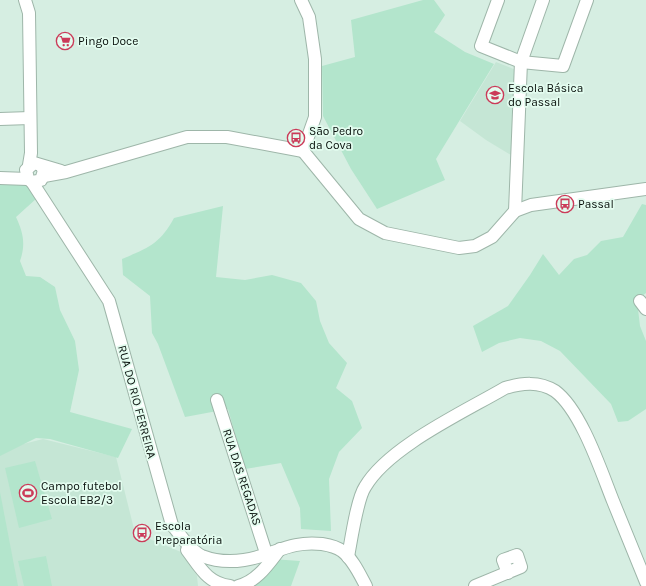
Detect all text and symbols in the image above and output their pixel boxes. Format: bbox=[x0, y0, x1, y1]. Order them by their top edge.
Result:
supermarket icon: Pingo Doce bbox=[55, 31, 75, 51]
place label: Pingo Doce bbox=[78, 34, 138, 48]
place label: Escola Básica do Passal bbox=[508, 81, 583, 109]
school or university icon: Escola Básica do Passal bbox=[485, 85, 505, 105]
place label: São Pedro da Cova bbox=[309, 124, 363, 152]
bus stop icon: São Pedro da Cova bbox=[286, 128, 306, 148]
bus stop icon: Passal bbox=[555, 194, 575, 214]
place label: Passal bbox=[578, 197, 614, 211]
street label: RUA DO RIO FERREIRA bbox=[115, 344, 159, 460]
street label: RUA DAS REGADAS bbox=[220, 427, 264, 527]
place label: Campo futebol Escola EB2/3 bbox=[41, 479, 122, 507]
sports icon: Campo futebol Escola EB2/3 bbox=[18, 483, 38, 503]
place label: Escola Preparatória bbox=[155, 519, 222, 547]
bus stop icon: Escola Preparatória bbox=[132, 523, 152, 543]

